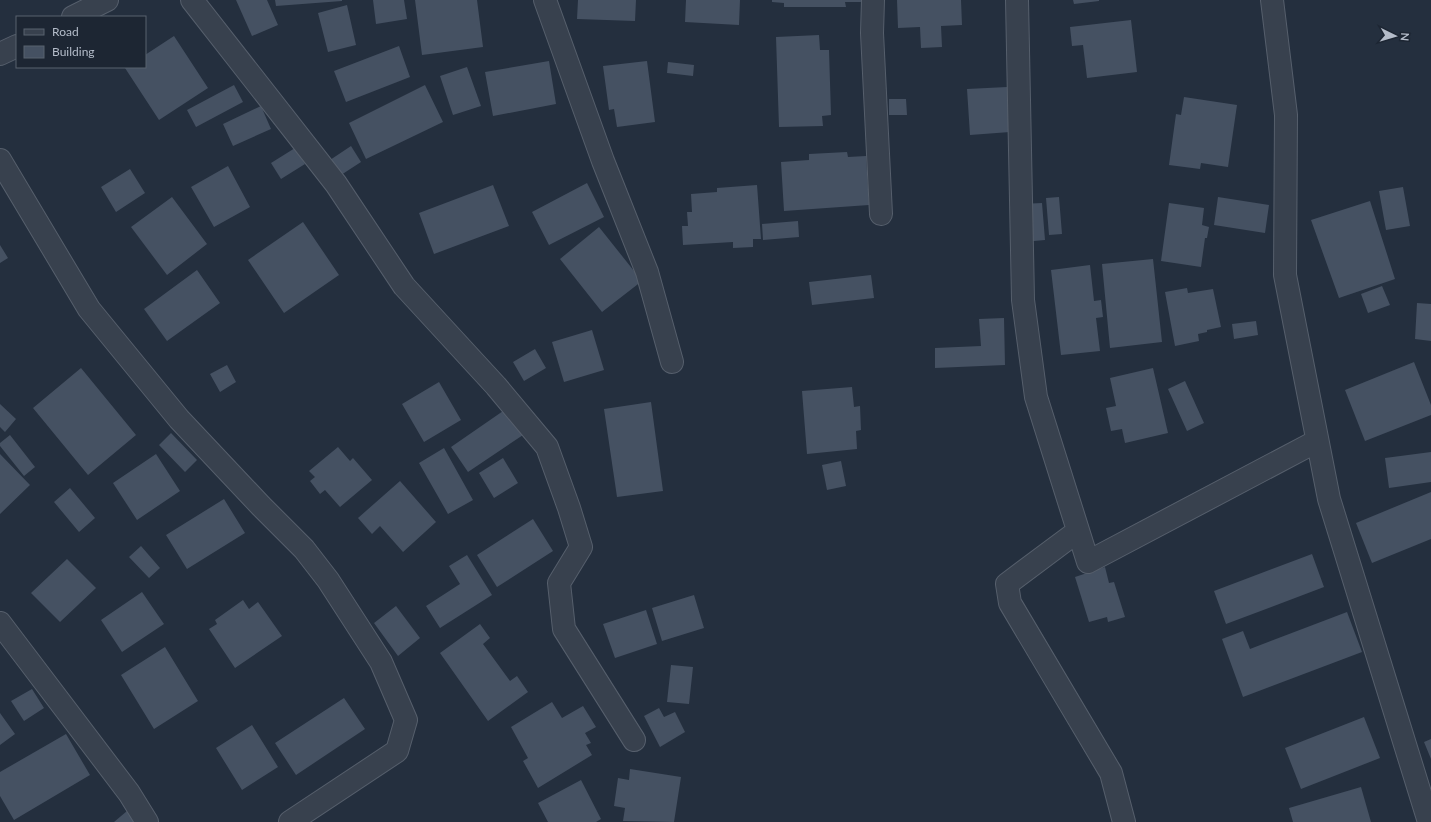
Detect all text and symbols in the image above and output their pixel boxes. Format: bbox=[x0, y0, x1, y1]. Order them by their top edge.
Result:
legend bbox=[16, 16, 146, 68]
north arrow bbox=[1375, 16, 1415, 56]
text: Road bbox=[52, 24, 79, 39]
text: N bbox=[1399, 32, 1412, 42]
text: Building bbox=[52, 44, 95, 59]

